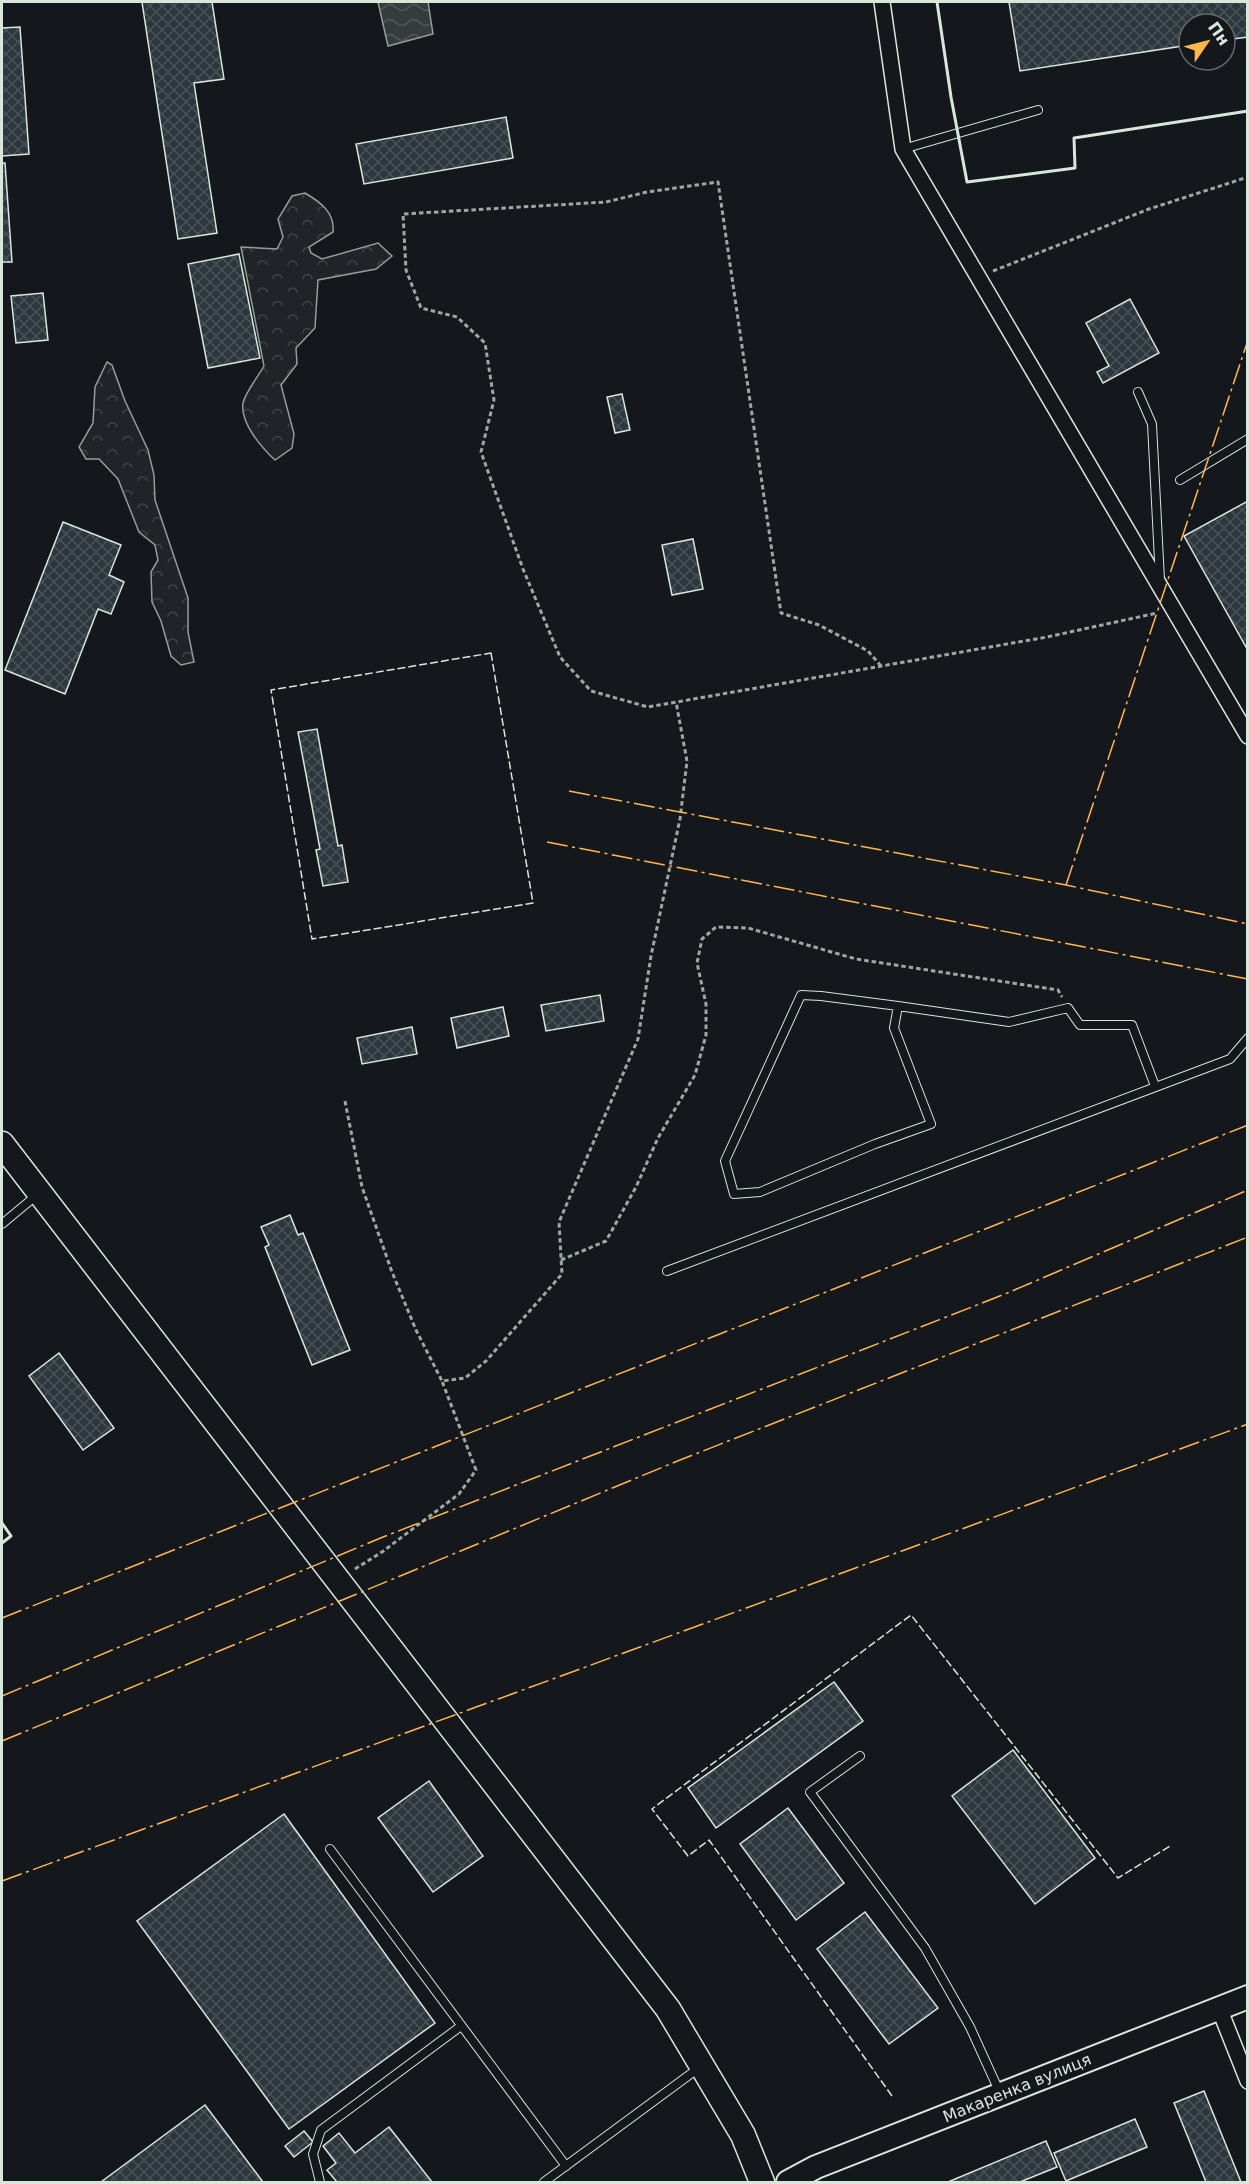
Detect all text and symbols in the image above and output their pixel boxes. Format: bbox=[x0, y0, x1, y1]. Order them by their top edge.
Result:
north arrow bbox=[1177, 12, 1237, 72]
text: Пн bbox=[1204, 18, 1234, 49]
street label: Макаренка вулиця bbox=[940, 2050, 1094, 2126]

